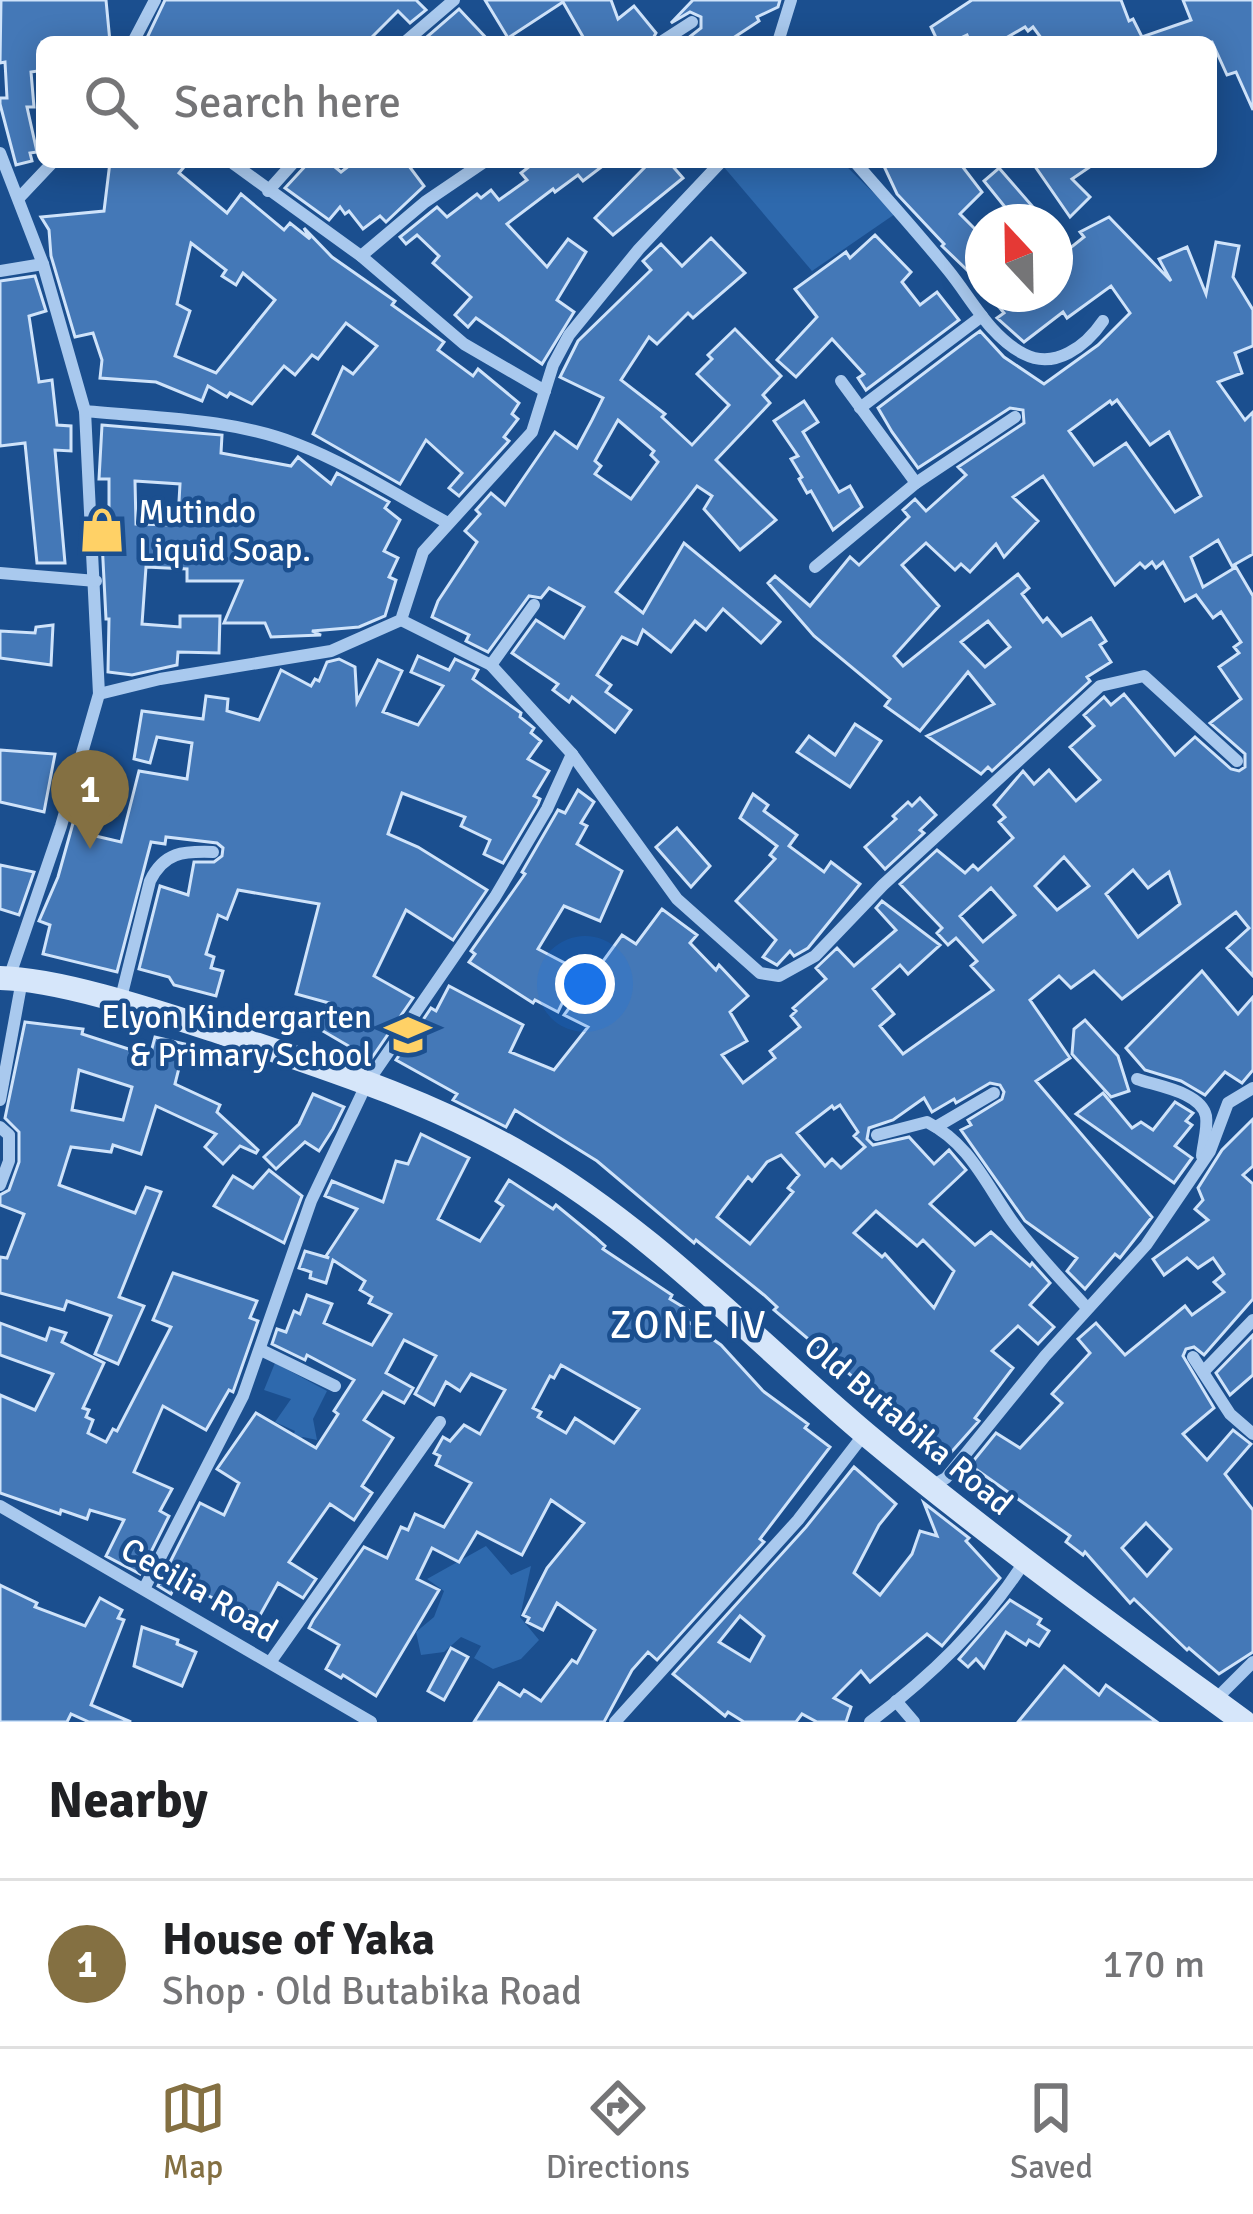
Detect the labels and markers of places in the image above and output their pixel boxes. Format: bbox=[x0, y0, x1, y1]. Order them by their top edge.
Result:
place label: Mutindo Liquid Soap. bbox=[138, 492, 311, 571]
shop icon: Mutindo Liquid Soap. bbox=[77, 505, 127, 555]
pin: 1 bbox=[51, 750, 129, 849]
place label: Elyon Kindergarten & Primary School bbox=[101, 997, 372, 1076]
school or university icon: Elyon Kindergarten & Primary School bbox=[383, 1010, 433, 1060]

